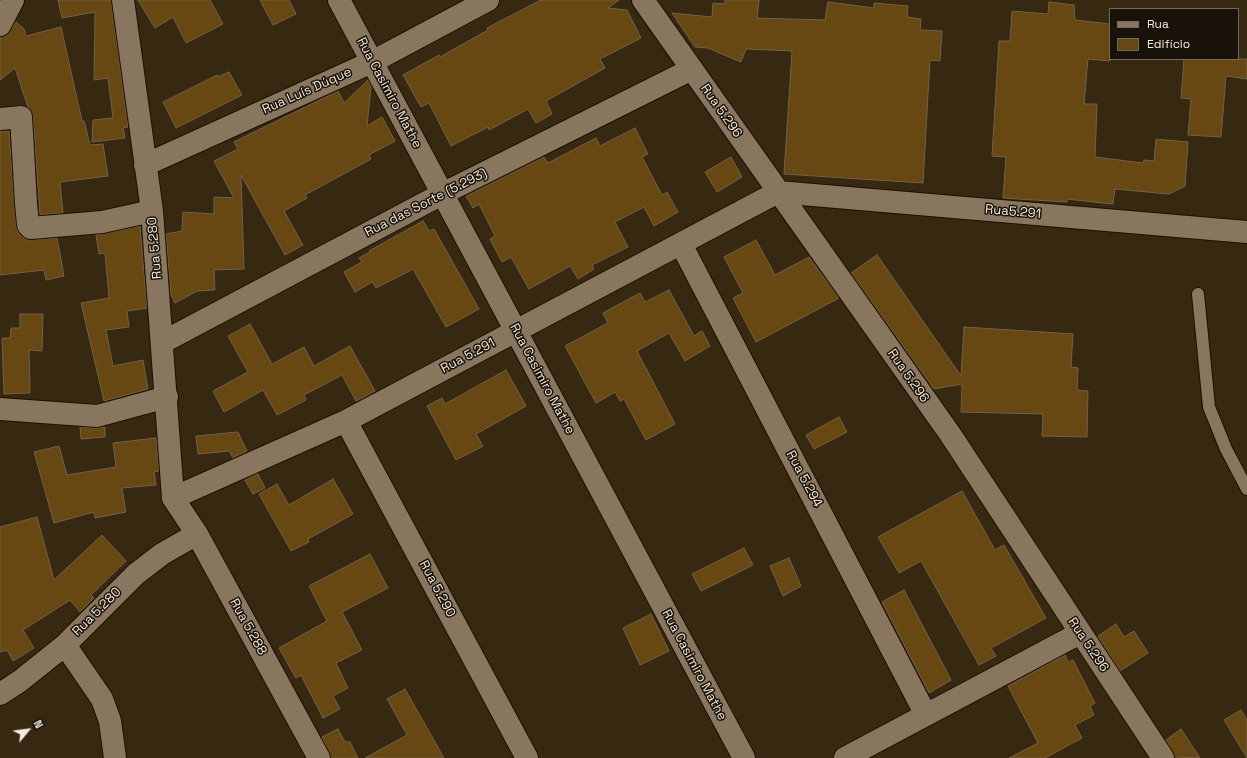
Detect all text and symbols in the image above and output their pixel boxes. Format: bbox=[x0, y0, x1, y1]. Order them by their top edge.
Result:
legend bbox=[1109, 8, 1239, 60]
text: Rua bbox=[1147, 16, 1169, 32]
street label: Rua Casimiro Mathe bbox=[353, 35, 425, 151]
text: Edifício bbox=[1147, 36, 1190, 52]
street label: Rua Luís Dúque bbox=[260, 64, 354, 118]
street label: Rua 5.296 bbox=[697, 81, 745, 141]
street label: Rua das Sorte (5.293) bbox=[362, 165, 490, 241]
street label: Rua5.291 bbox=[984, 202, 1042, 222]
street label: Rua 5.280 bbox=[145, 216, 165, 280]
street label: Rua Casimiro Mathe bbox=[506, 321, 578, 437]
street label: Rua 5.291 bbox=[438, 335, 498, 377]
street label: Rua 5.296 bbox=[884, 346, 932, 406]
street label: Rua 5.294 bbox=[783, 448, 825, 510]
street label: Rua 5.290 bbox=[416, 558, 458, 620]
street label: Rua 5.280 bbox=[69, 584, 125, 640]
street label: Rua 5.288 bbox=[226, 596, 270, 658]
street label: Rua Casimiro Mathe bbox=[658, 607, 730, 723]
street label: Rua 5.296 bbox=[1064, 615, 1112, 675]
north arrow bbox=[8, 710, 48, 750]
text: N bbox=[31, 718, 46, 731]

